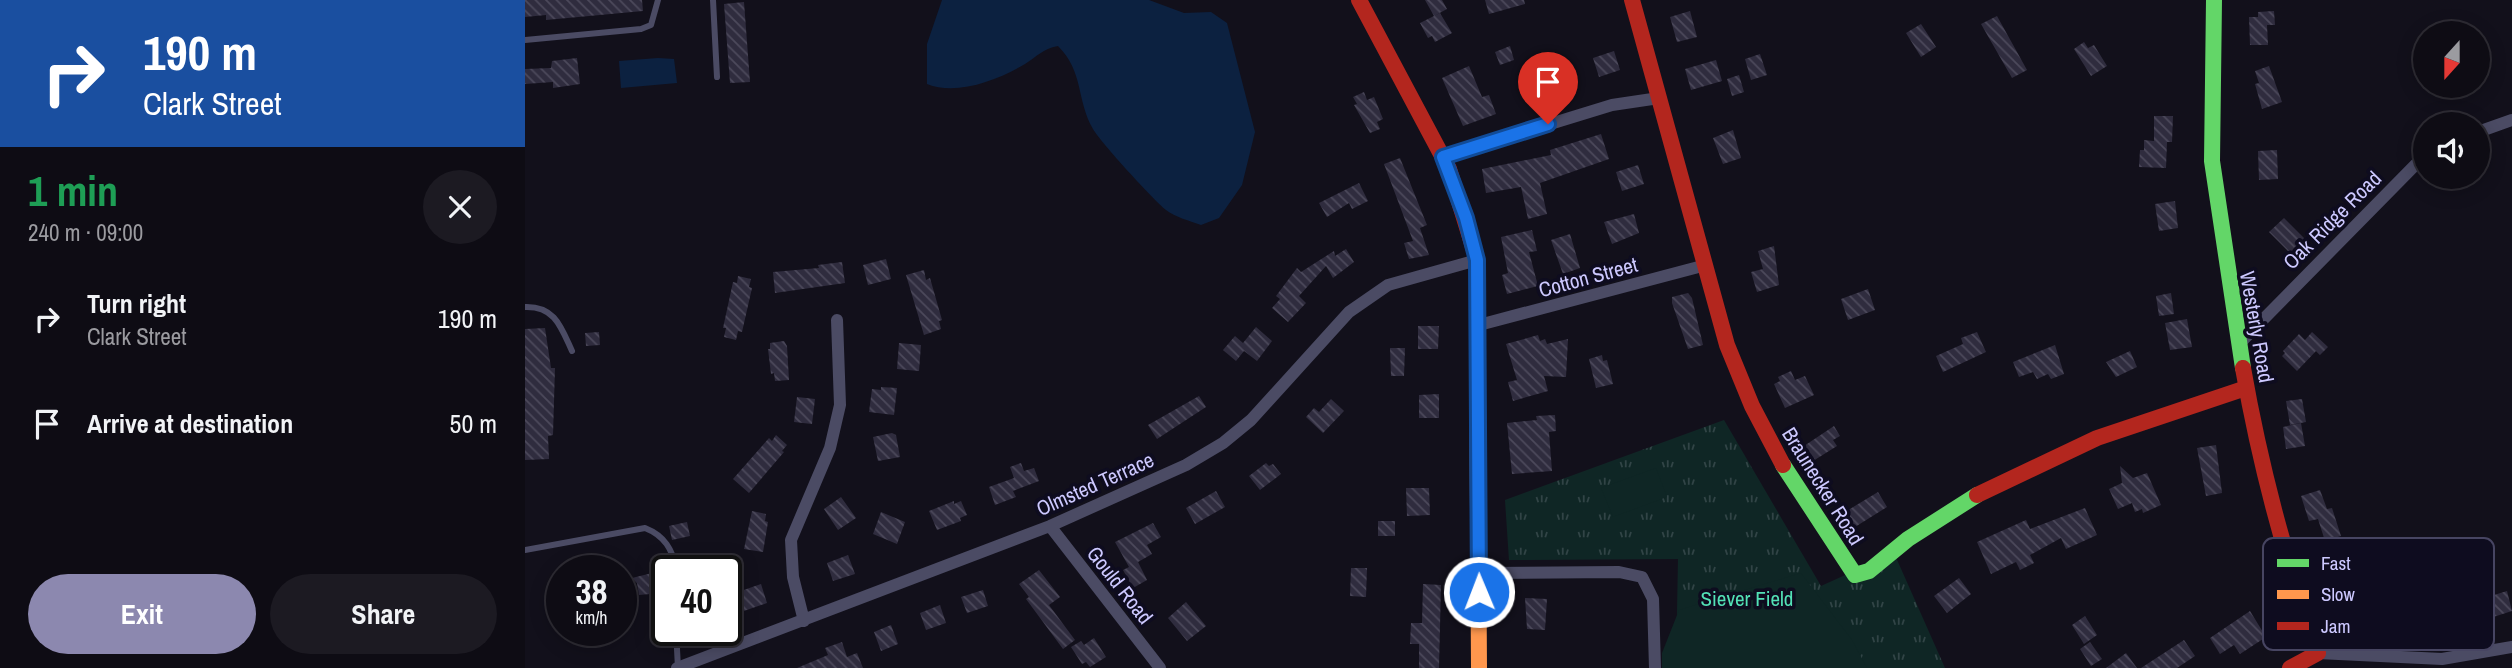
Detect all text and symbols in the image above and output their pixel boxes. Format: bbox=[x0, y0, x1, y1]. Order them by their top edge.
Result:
text: 190 m bbox=[143, 19, 257, 85]
north arrow bbox=[2413, 21, 2490, 98]
map controls bbox=[2413, 21, 2490, 189]
icon: right bbox=[28, 28, 119, 119]
pin bbox=[1518, 52, 1578, 124]
icon: arrive bbox=[1529, 63, 1567, 101]
text: Clark Street bbox=[143, 82, 282, 125]
button: sound bbox=[2413, 112, 2490, 189]
text: 1 min bbox=[28, 163, 118, 219]
street label: Oak Ridge Road bbox=[2276, 164, 2388, 276]
button: close bbox=[423, 170, 497, 244]
text: 240 m · 09:00 bbox=[28, 217, 143, 248]
street label: Cotton Street bbox=[1535, 250, 1641, 304]
street label: Westerly Road bbox=[2233, 269, 2281, 385]
text: Turn right bbox=[87, 286, 186, 321]
icon: right bbox=[28, 300, 66, 338]
text: 190 m bbox=[438, 301, 497, 336]
text: Clark Street bbox=[87, 321, 187, 352]
icon: arrive bbox=[28, 405, 66, 443]
text: Arrive at destination bbox=[87, 406, 293, 441]
text: 50 m bbox=[450, 406, 497, 441]
street label: Braunecker Road bbox=[1775, 421, 1871, 551]
street label: Olmsted Terrace bbox=[1032, 445, 1158, 523]
legend bbox=[2263, 538, 2494, 650]
street label: Gould Road bbox=[1080, 540, 1160, 630]
text: Fast bbox=[2321, 550, 2351, 576]
speed limit sign: 40 bbox=[651, 555, 742, 646]
position arrow bbox=[1442, 555, 1516, 629]
text: 38 bbox=[576, 568, 607, 615]
button: Exit bbox=[28, 574, 256, 654]
button: Share bbox=[270, 574, 497, 654]
text: Slow bbox=[2321, 581, 2356, 607]
park label: Siever Field bbox=[1701, 584, 1793, 613]
text: km/h bbox=[576, 605, 608, 630]
text: Jam bbox=[2321, 613, 2350, 639]

